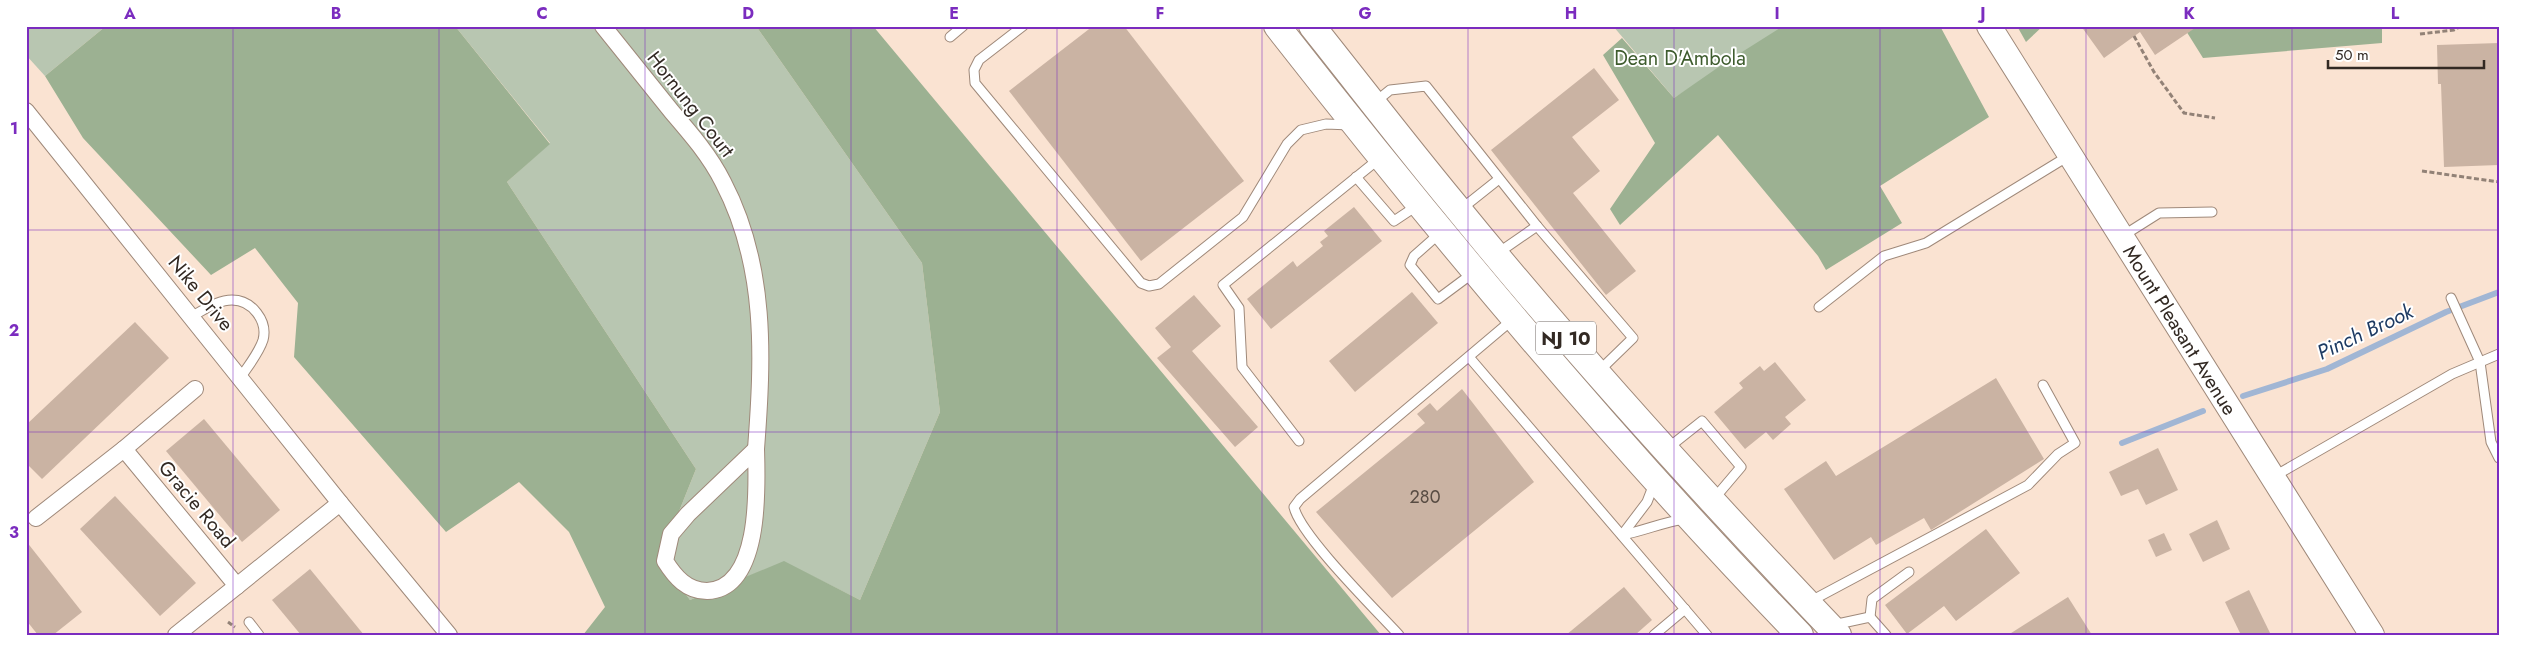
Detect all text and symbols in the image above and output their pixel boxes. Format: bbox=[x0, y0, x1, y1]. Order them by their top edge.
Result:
text: A bbox=[123, 2, 136, 25]
text: B bbox=[331, 2, 341, 25]
text: C bbox=[536, 2, 548, 25]
text: D bbox=[742, 2, 754, 25]
text: E bbox=[949, 2, 959, 25]
text: F bbox=[1156, 2, 1164, 25]
text: G bbox=[1358, 2, 1372, 25]
text: H bbox=[1565, 2, 1577, 25]
text: I bbox=[1774, 2, 1780, 25]
text: J bbox=[1977, 2, 1986, 25]
text: K bbox=[2183, 2, 2195, 25]
text: L bbox=[2391, 2, 2400, 25]
scale bar bbox=[2328, 38, 2484, 70]
park label: Dean D'Ambola bbox=[1614, 44, 1746, 73]
text: 50 m bbox=[2335, 44, 2369, 66]
street label: Hornung Court bbox=[640, 45, 741, 164]
text: 1 bbox=[10, 117, 18, 140]
street label: Mount Pleasant Avenue bbox=[2115, 240, 2244, 421]
street label: Nike Drive bbox=[161, 249, 240, 337]
water label: Pinch Brook bbox=[2312, 296, 2419, 367]
text: 2 bbox=[9, 319, 19, 342]
road number: NJ 10 bbox=[1536, 322, 1596, 354]
street label: Gracie Road bbox=[151, 454, 242, 554]
house number: 280 bbox=[1410, 484, 1441, 510]
text: 3 bbox=[9, 521, 19, 544]

